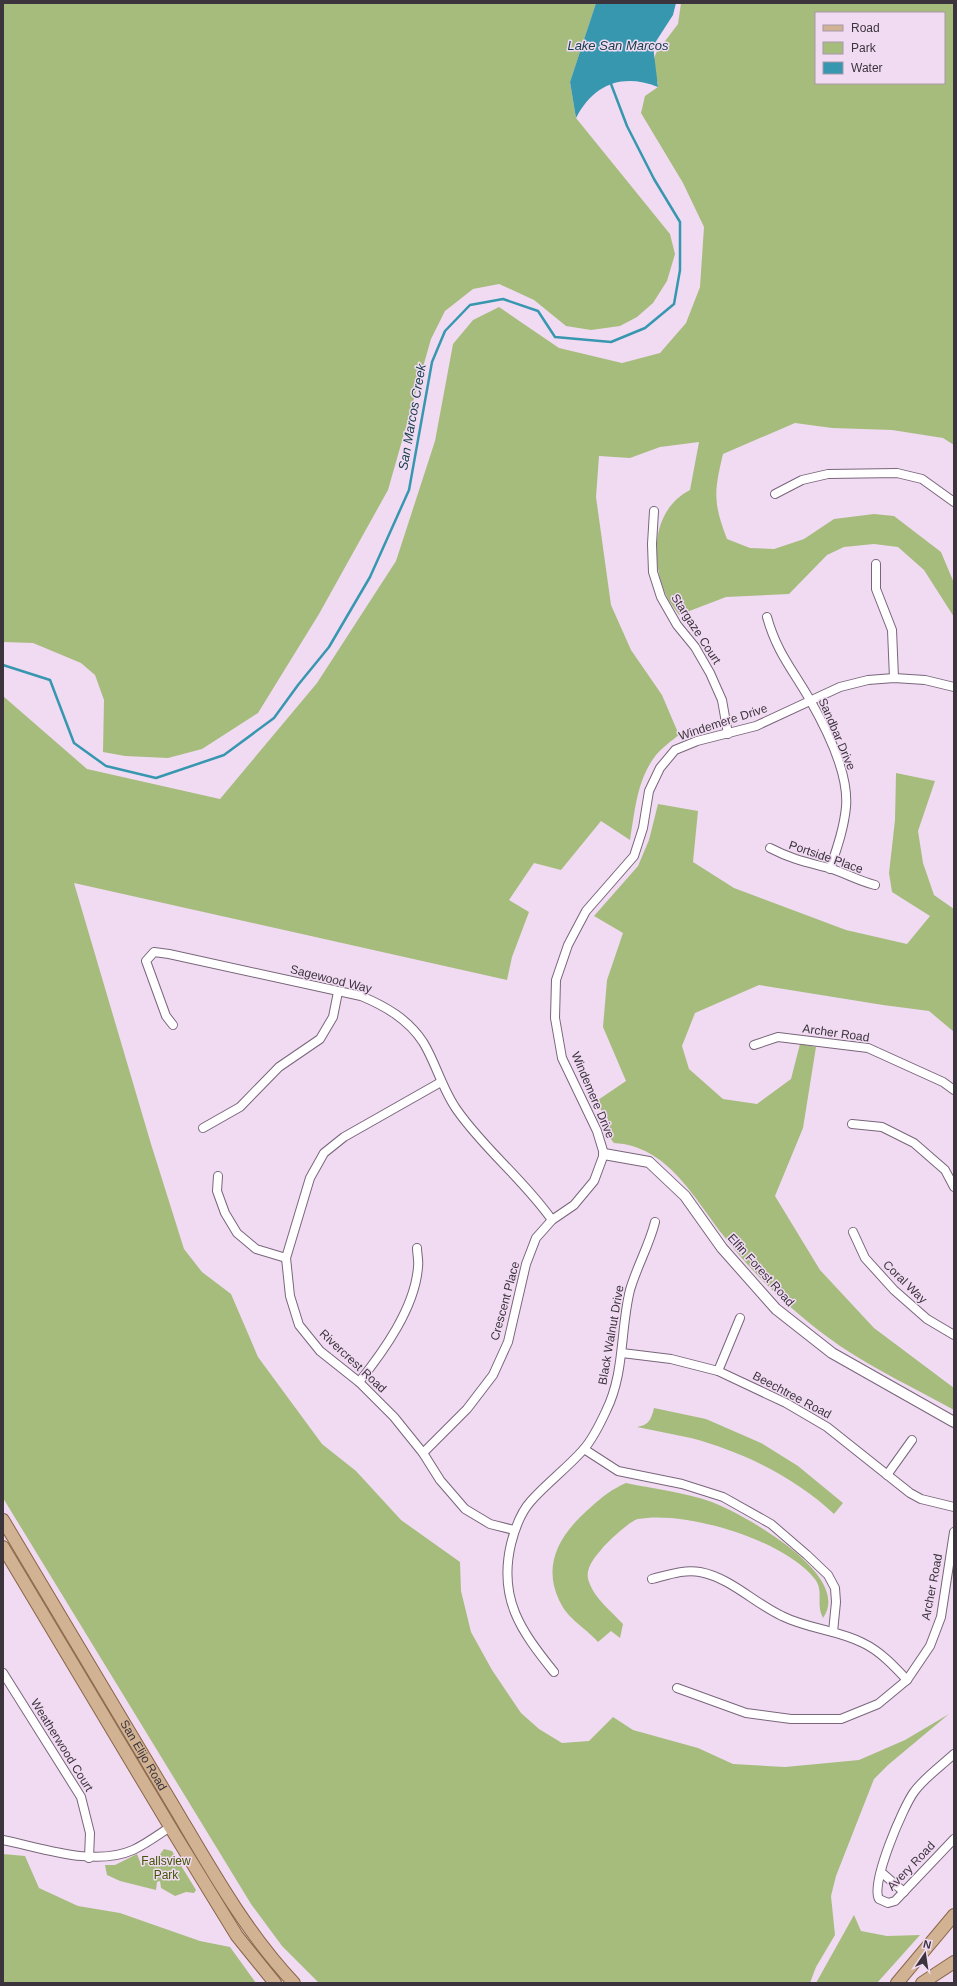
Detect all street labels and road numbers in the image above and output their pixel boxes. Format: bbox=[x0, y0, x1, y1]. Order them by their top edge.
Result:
street label: Stargaze Court bbox=[668, 591, 724, 667]
street label: Sandbar Drive bbox=[816, 696, 859, 772]
street label: Windemere Drive bbox=[677, 701, 770, 743]
street label: Portside Place bbox=[787, 838, 865, 876]
street label: Sagewood Way bbox=[289, 962, 373, 996]
street label: Archer Road bbox=[802, 1021, 870, 1045]
street label: Windemere Drive bbox=[568, 1050, 618, 1141]
street label: Elfin Forest Road bbox=[725, 1231, 797, 1309]
street label: Coral Way bbox=[880, 1258, 930, 1306]
street label: Crescent Place bbox=[488, 1260, 522, 1342]
street label: Black Walnut Drive bbox=[595, 1284, 627, 1386]
street label: Rivercrest Road bbox=[317, 1327, 389, 1395]
street label: Beechtree Road bbox=[750, 1368, 834, 1422]
street label: Archer Road bbox=[919, 1553, 945, 1621]
street label: Weatherwood Court bbox=[28, 1696, 97, 1794]
street label: San Elijo Road bbox=[117, 1718, 170, 1793]
street label: Avery Road bbox=[884, 1839, 938, 1893]

